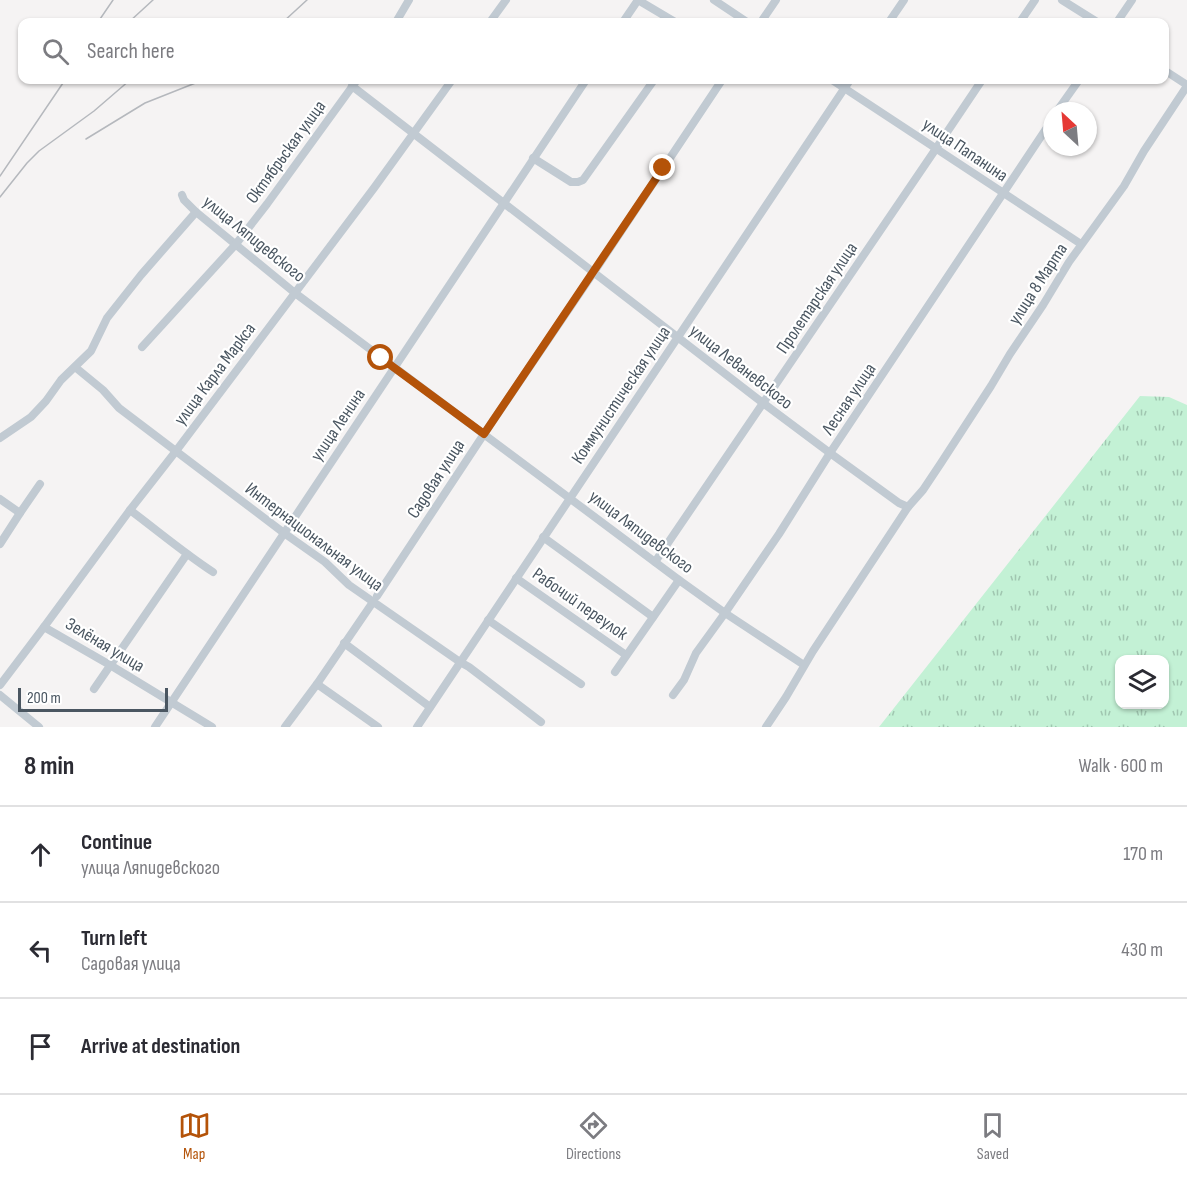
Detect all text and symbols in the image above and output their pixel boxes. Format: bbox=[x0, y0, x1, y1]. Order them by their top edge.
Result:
search box bbox=[18, 18, 1169, 84]
icon: search bbox=[39, 35, 72, 68]
text: Search here bbox=[87, 38, 174, 65]
street label: Октябрьская улица bbox=[242, 96, 330, 208]
north arrow bbox=[1043, 102, 1097, 156]
street label: улица Папанина bbox=[918, 114, 1012, 186]
route end bbox=[649, 154, 675, 180]
street label: улица Ляпидевского bbox=[199, 191, 309, 287]
street label: Пролетарская улица bbox=[772, 238, 862, 358]
street label: улица 8 Марта bbox=[1004, 240, 1072, 328]
street label: улица Карла Маркса bbox=[170, 319, 260, 429]
street label: улица Леваневского bbox=[685, 320, 797, 414]
street label: Коммунистическая улица bbox=[567, 322, 675, 468]
route start bbox=[367, 344, 393, 370]
street label: Лесная улица bbox=[817, 359, 881, 440]
street label: улица Ленина bbox=[306, 385, 370, 465]
street label: Садовая улица bbox=[403, 436, 469, 522]
street label: Интернациональная улица bbox=[241, 478, 387, 596]
street label: улица Ляпидевского bbox=[585, 486, 697, 578]
street label: Рабочий переулок bbox=[528, 563, 632, 645]
street label: Зелёная улица bbox=[62, 613, 148, 677]
map controls bbox=[1115, 655, 1169, 709]
button: layers bbox=[1115, 655, 1169, 709]
scale bar bbox=[18, 685, 168, 712]
text: 200 m bbox=[27, 689, 61, 708]
text: 8 min bbox=[24, 751, 74, 782]
text: Walk · 600 m bbox=[1079, 754, 1163, 778]
text: Continue bbox=[81, 829, 152, 856]
icon: ahead bbox=[24, 838, 57, 871]
text: 170 m bbox=[1123, 842, 1163, 866]
text: улица Ляпидевского bbox=[81, 856, 220, 880]
text: Turn left bbox=[81, 925, 147, 952]
icon: left bbox=[24, 934, 57, 967]
text: 430 m bbox=[1121, 938, 1163, 962]
text: Садовая улица bbox=[81, 952, 181, 976]
icon: arrive bbox=[24, 1030, 57, 1063]
text: Arrive at destination bbox=[81, 1033, 240, 1060]
tab: Map bbox=[178, 1109, 211, 1164]
tab: Directions bbox=[566, 1109, 621, 1164]
tab: Saved bbox=[976, 1109, 1009, 1164]

